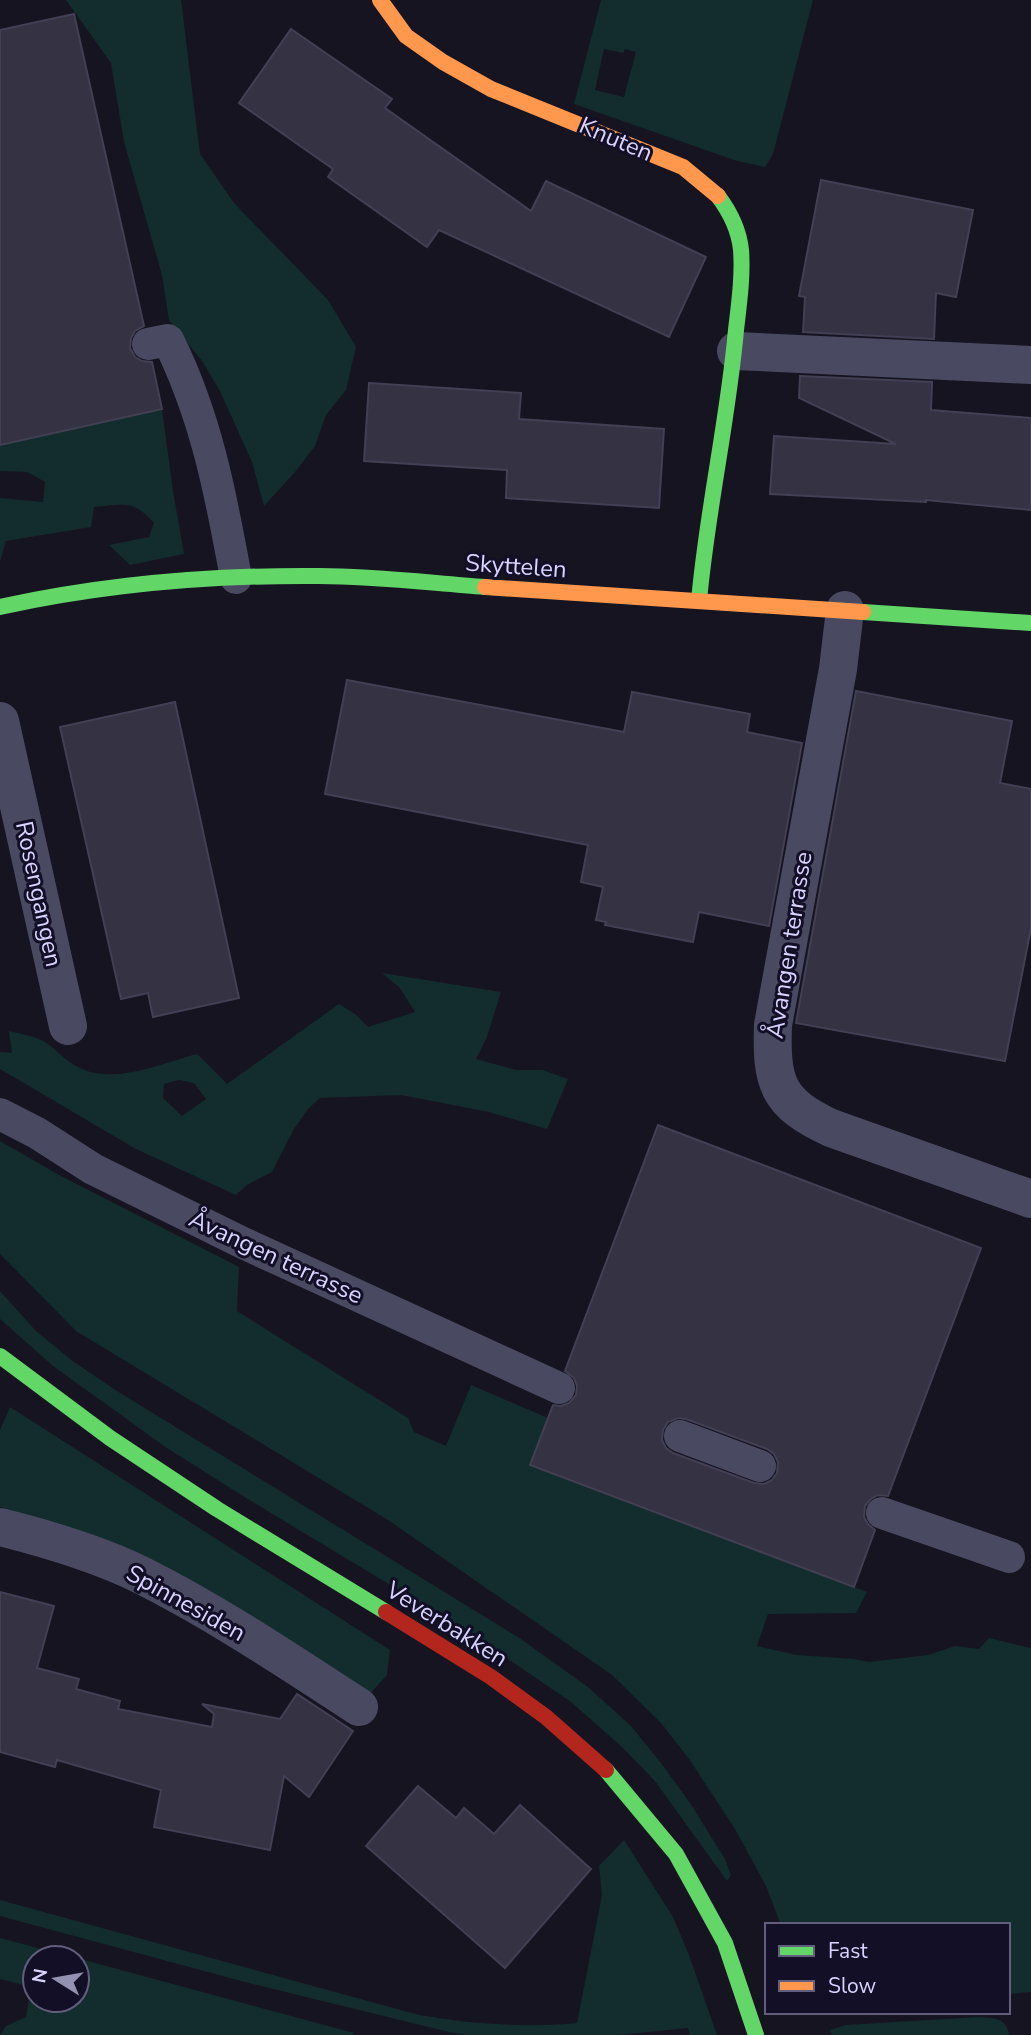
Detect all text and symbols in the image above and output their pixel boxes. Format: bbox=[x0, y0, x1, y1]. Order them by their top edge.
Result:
street label: Knuten bbox=[574, 109, 658, 169]
street label: Skyttelen bbox=[464, 547, 568, 585]
street label: Rosengangen bbox=[8, 818, 70, 970]
street label: Åvangen terrasse bbox=[758, 849, 820, 1041]
street label: Åvangen terrasse bbox=[184, 1203, 368, 1311]
street label: Spinnesiden bbox=[121, 1557, 251, 1649]
street label: Veverbakken bbox=[379, 1573, 514, 1674]
legend bbox=[765, 1923, 1010, 2014]
text: Fast bbox=[828, 1937, 868, 1965]
north arrow bbox=[21, 1944, 91, 2014]
text: N bbox=[26, 1966, 54, 1985]
text: Slow bbox=[828, 1972, 877, 2000]

